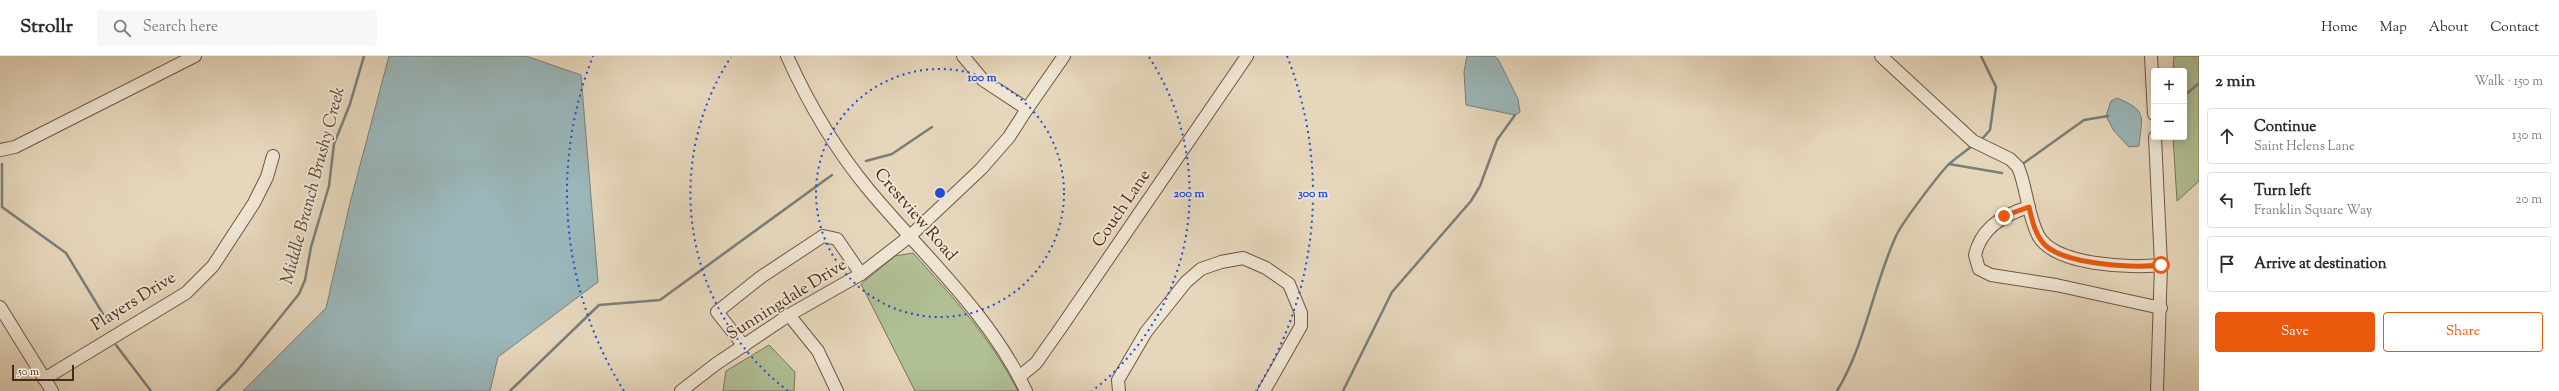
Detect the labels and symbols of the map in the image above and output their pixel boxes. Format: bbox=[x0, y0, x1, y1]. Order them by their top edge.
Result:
text: 100 m bbox=[966, 69, 997, 87]
water label: Middle Branch Brushy Creek bbox=[275, 85, 353, 287]
street label: Crestview Road bbox=[868, 163, 962, 267]
street label: Couch Lane bbox=[1087, 165, 1157, 253]
text: 200 m bbox=[1174, 185, 1204, 203]
text: 300 m bbox=[1298, 185, 1328, 203]
centre of rings bbox=[933, 186, 947, 200]
route end bbox=[1995, 207, 2013, 225]
street label: Sunningdale Drive bbox=[722, 253, 852, 347]
route start bbox=[2152, 256, 2170, 274]
street label: Players Drive bbox=[87, 266, 181, 338]
scale bar bbox=[12, 363, 74, 382]

